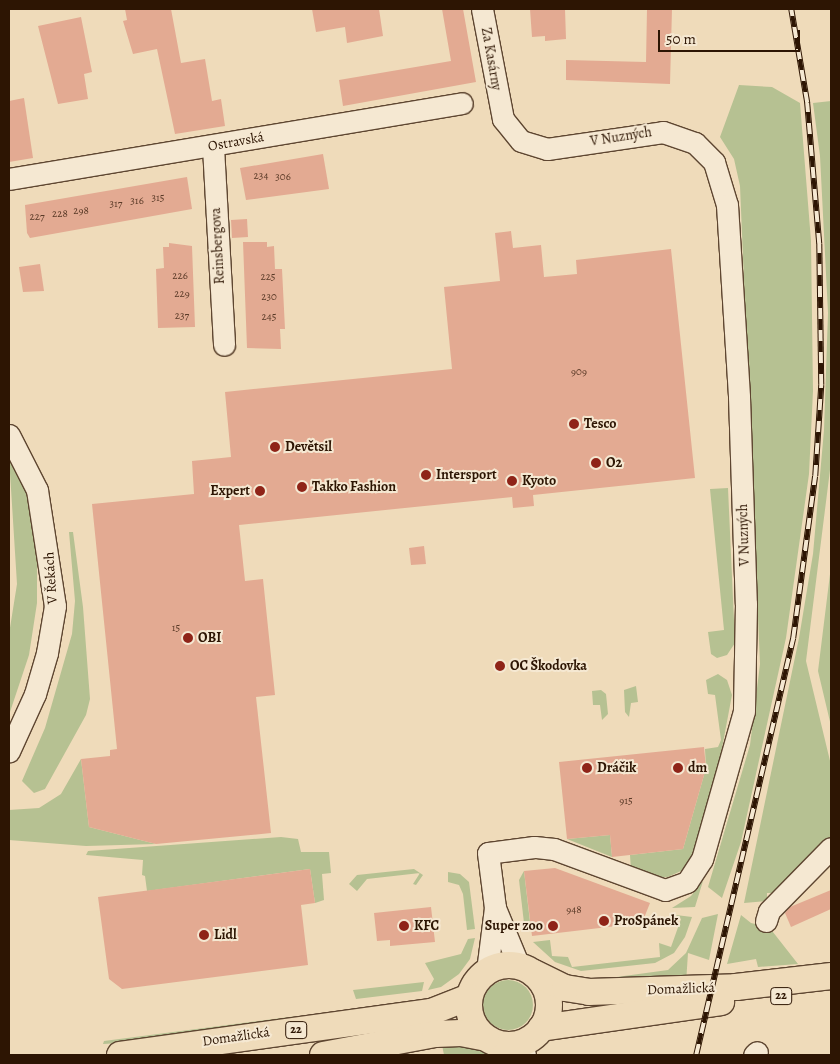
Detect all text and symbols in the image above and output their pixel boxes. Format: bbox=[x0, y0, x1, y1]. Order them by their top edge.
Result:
scale bar bbox=[660, 20, 802, 52]
street label: Za Kasárny bbox=[477, 26, 505, 92]
text: 50 m bbox=[666, 29, 696, 49]
street label: V Nuzných bbox=[589, 124, 653, 150]
street label: Ostravská bbox=[207, 129, 265, 155]
house number: 234 bbox=[254, 169, 268, 183]
house number: 306 bbox=[275, 170, 291, 184]
house number: 315 bbox=[151, 191, 165, 205]
house number: 316 bbox=[130, 194, 144, 208]
house number: 317 bbox=[110, 197, 122, 211]
house number: 298 bbox=[73, 204, 89, 218]
house number: 228 bbox=[52, 207, 68, 221]
street label: Reinsbergova bbox=[208, 207, 228, 285]
house number: 227 bbox=[29, 210, 45, 224]
house number: 226 bbox=[172, 269, 188, 283]
house number: 225 bbox=[260, 270, 276, 284]
house number: 229 bbox=[174, 287, 190, 301]
house number: 230 bbox=[261, 290, 277, 304]
house number: 237 bbox=[175, 309, 189, 323]
house number: 245 bbox=[262, 310, 276, 324]
house number: 909 bbox=[571, 365, 587, 379]
place label: Tesco bbox=[584, 416, 617, 432]
marker: Tesco bbox=[568, 418, 580, 430]
place label: Devětsil bbox=[285, 439, 332, 455]
marker: Devětsil bbox=[269, 441, 281, 453]
place label: O2 bbox=[606, 455, 622, 471]
marker: O2 bbox=[590, 457, 602, 469]
place label: Intersport bbox=[436, 467, 497, 483]
marker: Intersport bbox=[420, 469, 432, 481]
place label: Kyoto bbox=[522, 473, 556, 489]
marker: Kyoto bbox=[506, 475, 518, 487]
place label: Takko Fashion bbox=[312, 479, 396, 495]
marker: Takko Fashion bbox=[296, 481, 308, 493]
place label: Expert bbox=[210, 483, 250, 499]
marker: Expert bbox=[254, 485, 266, 497]
street label: V Nuzných bbox=[735, 504, 753, 566]
street label: V Řekách bbox=[41, 551, 61, 605]
house number: 15 bbox=[172, 621, 180, 635]
place label: OBI bbox=[198, 630, 221, 646]
marker: OBI bbox=[182, 632, 194, 644]
place label: OC Škodovka bbox=[510, 658, 587, 674]
marker: OC Škodovka bbox=[494, 660, 506, 672]
place label: Dráčik bbox=[597, 760, 636, 776]
place label: dm bbox=[688, 760, 707, 776]
marker: Dráčik bbox=[581, 762, 593, 774]
marker: dm bbox=[672, 762, 684, 774]
house number: 915 bbox=[619, 794, 633, 808]
house number: 948 bbox=[566, 903, 582, 917]
place label: ProSpánek bbox=[614, 913, 678, 929]
marker: ProSpánek bbox=[598, 915, 610, 927]
place label: KFC bbox=[414, 918, 439, 934]
place label: Super zoo bbox=[485, 918, 543, 934]
marker: KFC bbox=[398, 920, 410, 932]
marker: Super zoo bbox=[547, 920, 559, 932]
place label: Lidl bbox=[214, 927, 237, 943]
marker: Lidl bbox=[198, 929, 210, 941]
street label: Domažlická bbox=[647, 979, 715, 999]
road number: 22 bbox=[770, 986, 792, 1006]
road number: 22 bbox=[285, 1020, 307, 1040]
street label: Domažlická bbox=[201, 1024, 271, 1050]

